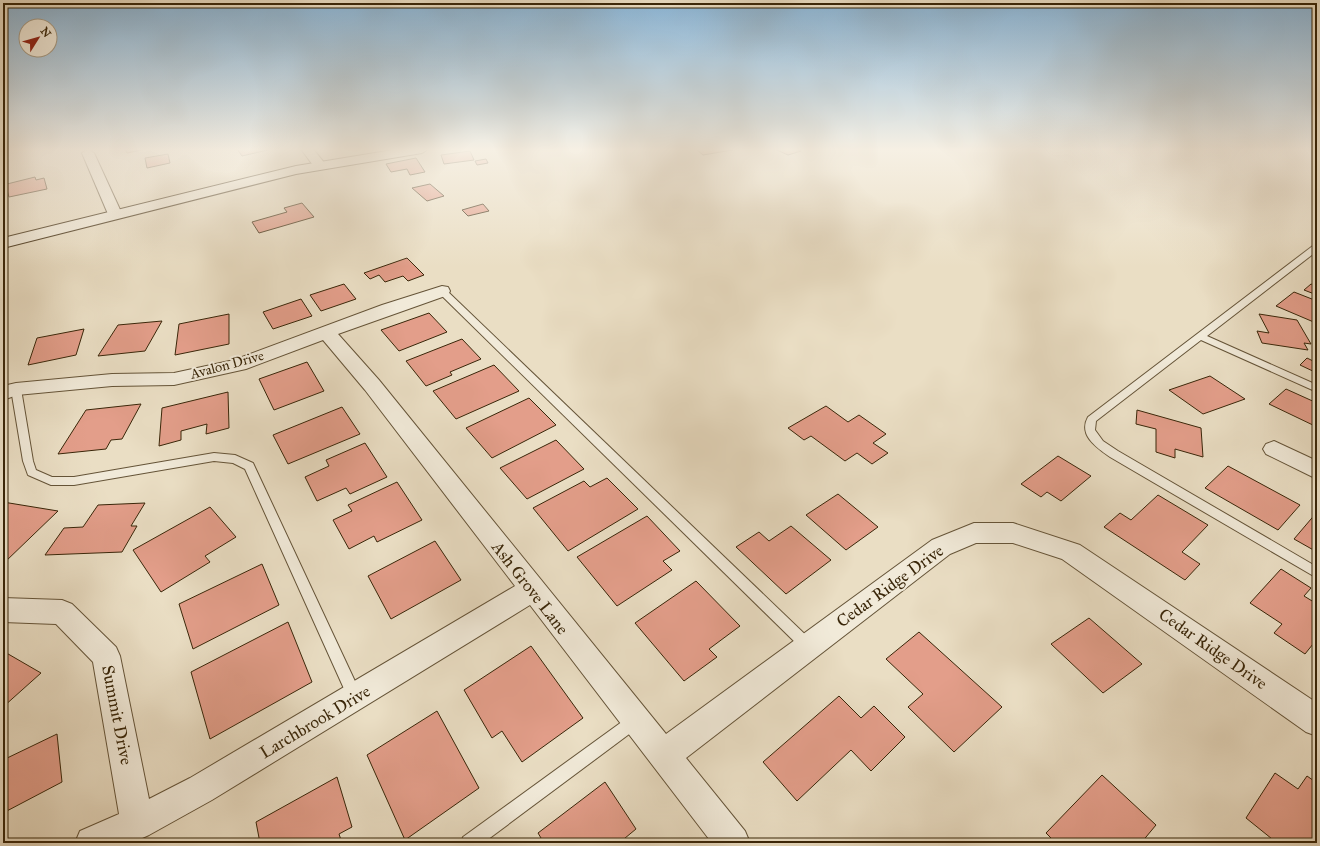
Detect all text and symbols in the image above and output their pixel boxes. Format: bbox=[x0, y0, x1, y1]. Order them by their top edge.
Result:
north arrow bbox=[18, 18, 58, 58]
text: N bbox=[38, 25, 54, 40]
street label: Avalon Drive bbox=[187, 347, 266, 383]
street label: Ash Grove Lane bbox=[486, 536, 573, 639]
street label: Cedar Ridge Drive bbox=[832, 540, 948, 632]
street label: Cedar Ridge Drive bbox=[1155, 604, 1271, 694]
street label: Summit Drive bbox=[97, 663, 137, 767]
street label: Larchbrook Drive bbox=[256, 681, 374, 763]

